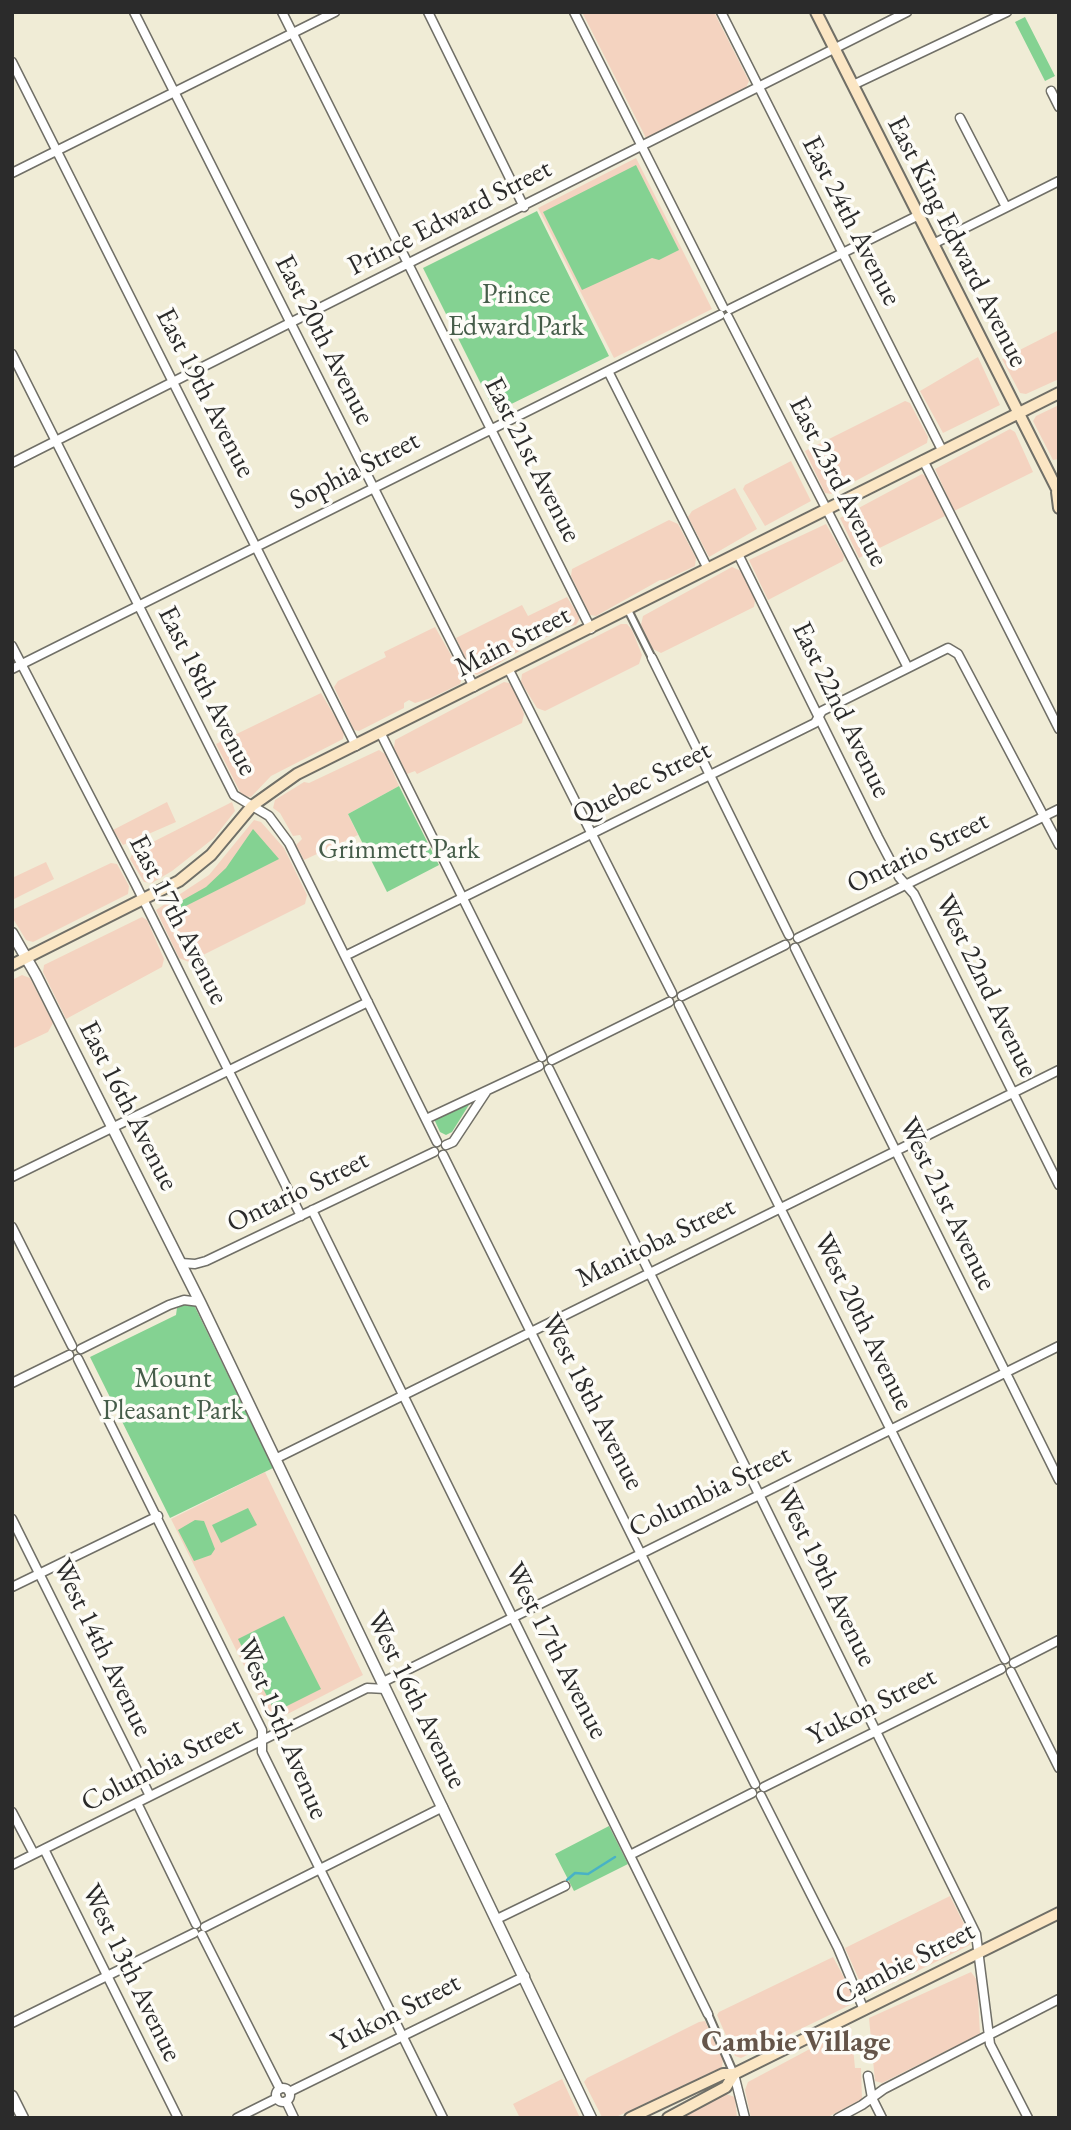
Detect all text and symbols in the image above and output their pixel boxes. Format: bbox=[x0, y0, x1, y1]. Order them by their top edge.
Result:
street label: East King Edward Avenue bbox=[879, 111, 1035, 373]
street label: East 24th Avenue bbox=[794, 131, 908, 311]
street label: Prince Edward Street bbox=[343, 152, 557, 284]
street label: East 20th Avenue bbox=[267, 250, 381, 430]
park label: Prince Edward Park bbox=[448, 278, 584, 344]
street label: East 19th Avenue bbox=[148, 303, 262, 483]
street label: East 21st Avenue bbox=[476, 372, 588, 548]
street label: East 23rd Avenue bbox=[781, 391, 895, 573]
street label: Sophia Street bbox=[285, 424, 425, 518]
street label: Main Street bbox=[450, 599, 576, 685]
street label: East 18th Avenue bbox=[150, 601, 264, 781]
street label: East 22nd Avenue bbox=[784, 617, 898, 803]
street label: Quebec Street bbox=[567, 734, 717, 832]
street label: Ontario Street bbox=[842, 804, 994, 902]
street label: East 17th Avenue bbox=[121, 830, 235, 1010]
park label: Grimmett Park bbox=[318, 833, 480, 867]
street label: West 22nd Avenue bbox=[927, 889, 1045, 1083]
street label: East 16th Avenue bbox=[71, 1016, 185, 1196]
street label: West 21st Avenue bbox=[891, 1112, 1003, 1296]
street label: Ontario Street bbox=[222, 1143, 374, 1241]
street label: Manitoba Street bbox=[571, 1190, 741, 1296]
street label: West 20th Avenue bbox=[806, 1228, 920, 1416]
street label: West 18th Avenue bbox=[533, 1308, 651, 1496]
park label: Mount Pleasant Park bbox=[102, 1362, 244, 1428]
street label: Columbia Street bbox=[623, 1438, 797, 1546]
street label: West 19th Avenue bbox=[769, 1484, 883, 1672]
street label: West 14th Avenue bbox=[45, 1554, 159, 1742]
street label: West 17th Avenue bbox=[497, 1557, 615, 1745]
street label: West 16th Avenue bbox=[359, 1606, 473, 1794]
street label: West 15th Avenue bbox=[229, 1633, 335, 1825]
street label: Yukon Street bbox=[802, 1660, 942, 1754]
street label: Columbia Street bbox=[76, 1710, 248, 1820]
street label: West 13th Avenue bbox=[74, 1879, 188, 2067]
street label: Cambie Street bbox=[830, 1914, 980, 2014]
street label: Yukon Street bbox=[326, 1966, 466, 2060]
district label: Cambie Village bbox=[701, 2025, 891, 2061]

